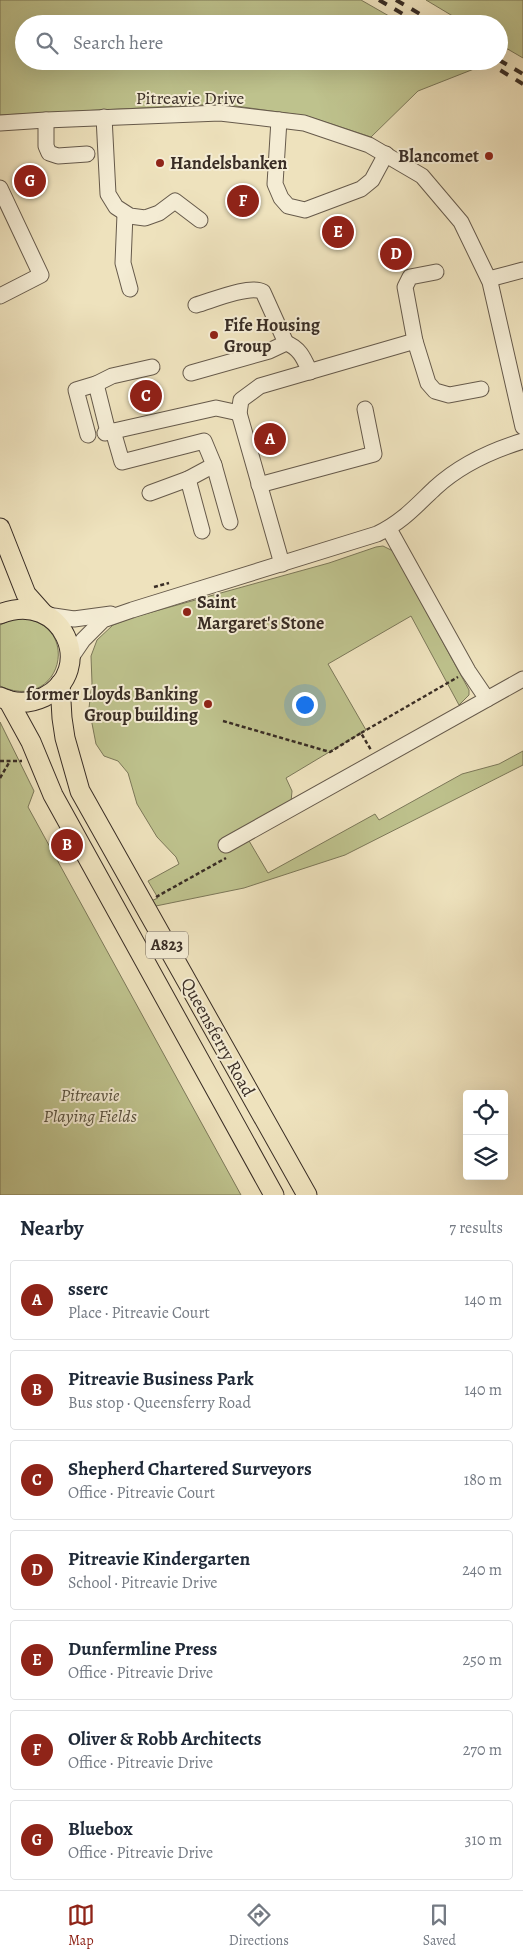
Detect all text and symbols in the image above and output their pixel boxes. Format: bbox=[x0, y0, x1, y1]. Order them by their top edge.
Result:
search box bbox=[15, 15, 508, 70]
icon: search bbox=[33, 29, 61, 57]
text: Search here bbox=[73, 30, 163, 56]
street label: Pitreavie Drive bbox=[136, 86, 244, 110]
place label: Blancomet bbox=[398, 144, 479, 168]
marker: Blancomet bbox=[483, 150, 495, 162]
place label: Handelsbanken bbox=[170, 151, 287, 175]
marker: Handelsbanken bbox=[154, 157, 166, 169]
pin: G bbox=[14, 162, 46, 200]
pin: F bbox=[227, 182, 259, 220]
pin: E bbox=[322, 213, 354, 251]
pin: D bbox=[380, 235, 412, 273]
place label: Fife Housing Group bbox=[224, 313, 321, 358]
marker: Fife Housing Group bbox=[208, 329, 220, 341]
pin: C bbox=[130, 377, 162, 415]
pin: A bbox=[254, 420, 286, 458]
place label: Saint Margaret's Stone bbox=[197, 590, 324, 635]
marker: Saint Margaret's Stone bbox=[181, 606, 193, 618]
place label: former Lloyds Banking Group building bbox=[26, 682, 199, 727]
your location bbox=[292, 692, 318, 718]
marker: former Lloyds Banking Group building bbox=[202, 698, 214, 710]
pin: B bbox=[51, 826, 83, 864]
road number: A823 bbox=[146, 932, 188, 958]
street label: Queensferry Road bbox=[175, 973, 261, 1101]
park label: Pitreavie Playing Fields bbox=[43, 1083, 137, 1128]
map controls bbox=[463, 1090, 508, 1180]
button: locate bbox=[463, 1090, 508, 1135]
button: layers bbox=[463, 1135, 508, 1180]
text: Nearby bbox=[20, 1214, 83, 1242]
text: 7 results bbox=[449, 1217, 503, 1239]
text: sserc bbox=[68, 1276, 108, 1302]
text: A bbox=[32, 1289, 42, 1311]
text: 140 m bbox=[464, 1289, 502, 1311]
text: Place · Pitreavie Court bbox=[68, 1302, 210, 1324]
text: Pitreavie Business Park bbox=[68, 1366, 254, 1392]
text: B bbox=[32, 1379, 42, 1401]
text: 140 m bbox=[464, 1379, 502, 1401]
text: Bus stop · Queensferry Road bbox=[68, 1392, 251, 1414]
text: Shepherd Chartered Surveyors bbox=[68, 1456, 312, 1482]
text: C bbox=[32, 1469, 42, 1491]
text: 180 m bbox=[464, 1469, 502, 1491]
text: Office · Pitreavie Court bbox=[68, 1482, 215, 1504]
text: Pitreavie Kindergarten bbox=[68, 1546, 250, 1572]
text: D bbox=[31, 1559, 43, 1581]
text: 240 m bbox=[462, 1559, 502, 1581]
text: School · Pitreavie Drive bbox=[68, 1572, 217, 1594]
text: Dunfermline Press bbox=[68, 1636, 217, 1662]
text: E bbox=[32, 1649, 42, 1671]
text: 250 m bbox=[463, 1649, 502, 1671]
text: Office · Pitreavie Drive bbox=[68, 1662, 213, 1684]
text: Oliver & Robb Architects bbox=[68, 1726, 261, 1752]
text: F bbox=[33, 1739, 41, 1761]
text: 270 m bbox=[463, 1739, 502, 1761]
text: Office · Pitreavie Drive bbox=[68, 1752, 213, 1774]
text: Bluebox bbox=[68, 1816, 133, 1842]
text: G bbox=[32, 1829, 42, 1851]
text: 310 m bbox=[465, 1829, 502, 1851]
text: Office · Pitreavie Drive bbox=[68, 1842, 213, 1864]
tab: Map bbox=[67, 1901, 95, 1950]
tab: Directions bbox=[229, 1901, 289, 1950]
tab: Saved bbox=[423, 1901, 456, 1950]

